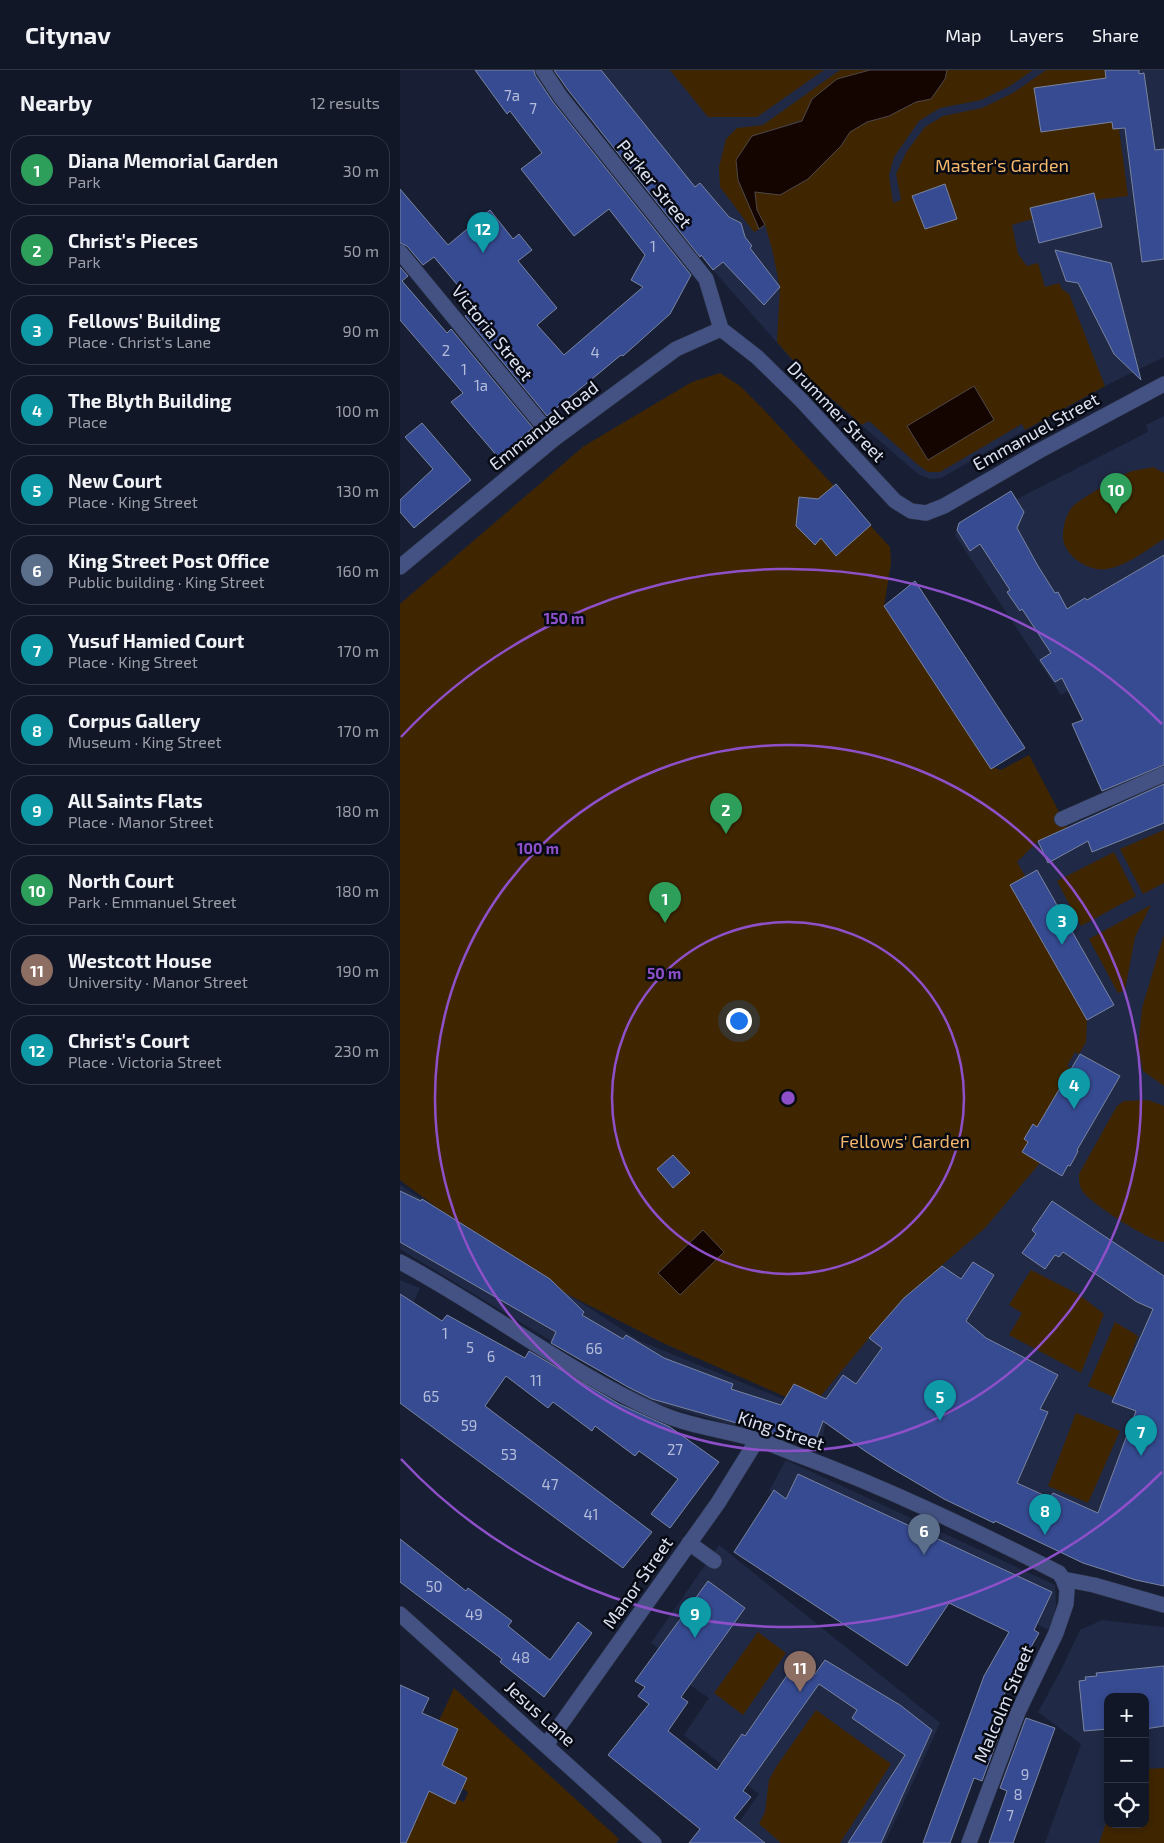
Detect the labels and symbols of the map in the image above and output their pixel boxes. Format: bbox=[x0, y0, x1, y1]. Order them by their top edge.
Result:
house number: 7a bbox=[504, 86, 520, 104]
house number: 7 bbox=[529, 99, 537, 117]
street label: Parker Street bbox=[613, 135, 697, 232]
park label: Master's Garden bbox=[935, 154, 1069, 176]
pin: 12 bbox=[467, 212, 499, 253]
house number: 1 bbox=[650, 237, 656, 255]
street label: Victoria Street bbox=[447, 280, 538, 385]
house number: 2 bbox=[442, 341, 450, 359]
house number: 4 bbox=[590, 343, 600, 361]
street label: Drummer Street bbox=[783, 356, 890, 466]
house number: 1 bbox=[461, 360, 467, 378]
house number: 1a bbox=[474, 376, 488, 394]
street label: Emmanuel Road bbox=[485, 376, 602, 475]
street label: Emmanuel Street bbox=[969, 387, 1103, 475]
pin: 10 bbox=[1100, 473, 1132, 514]
text: 150 m bbox=[544, 609, 584, 627]
pin: 2 bbox=[710, 793, 742, 834]
text: 100 m bbox=[517, 839, 559, 857]
pin: 1 bbox=[649, 882, 681, 923]
pin: 3 bbox=[1046, 904, 1078, 945]
text: 50 m bbox=[647, 964, 681, 982]
your location bbox=[726, 1008, 752, 1034]
pin: 4 bbox=[1058, 1068, 1090, 1109]
centre of rings bbox=[779, 1089, 797, 1107]
park label: Fellows' Garden bbox=[840, 1130, 970, 1152]
house number: 1 bbox=[442, 1324, 448, 1342]
house number: 5 bbox=[466, 1338, 474, 1356]
house number: 66 bbox=[585, 1339, 603, 1357]
house number: 6 bbox=[487, 1347, 495, 1365]
house number: 11 bbox=[530, 1371, 542, 1389]
pin: 5 bbox=[924, 1380, 956, 1421]
house number: 65 bbox=[423, 1387, 439, 1405]
street label: King Street bbox=[735, 1406, 827, 1454]
pin: 7 bbox=[1125, 1415, 1157, 1456]
house number: 59 bbox=[461, 1416, 477, 1434]
house number: 27 bbox=[667, 1440, 683, 1458]
house number: 53 bbox=[501, 1445, 517, 1463]
house number: 47 bbox=[542, 1475, 559, 1493]
pin: 8 bbox=[1029, 1494, 1061, 1535]
house number: 41 bbox=[583, 1505, 599, 1523]
pin: 6 bbox=[908, 1514, 940, 1555]
street label: Manor Street bbox=[597, 1532, 677, 1633]
house number: 50 bbox=[425, 1577, 443, 1595]
pin: 9 bbox=[679, 1597, 711, 1638]
house number: 49 bbox=[465, 1605, 483, 1623]
street label: Malcolm Street bbox=[969, 1642, 1038, 1765]
house number: 48 bbox=[512, 1648, 530, 1666]
pin: 11 bbox=[784, 1651, 816, 1692]
street label: Jesus Lane bbox=[501, 1676, 581, 1751]
house number: 9 bbox=[1021, 1765, 1029, 1783]
house number: 8 bbox=[1013, 1785, 1023, 1803]
house number: 7 bbox=[1006, 1806, 1014, 1824]

